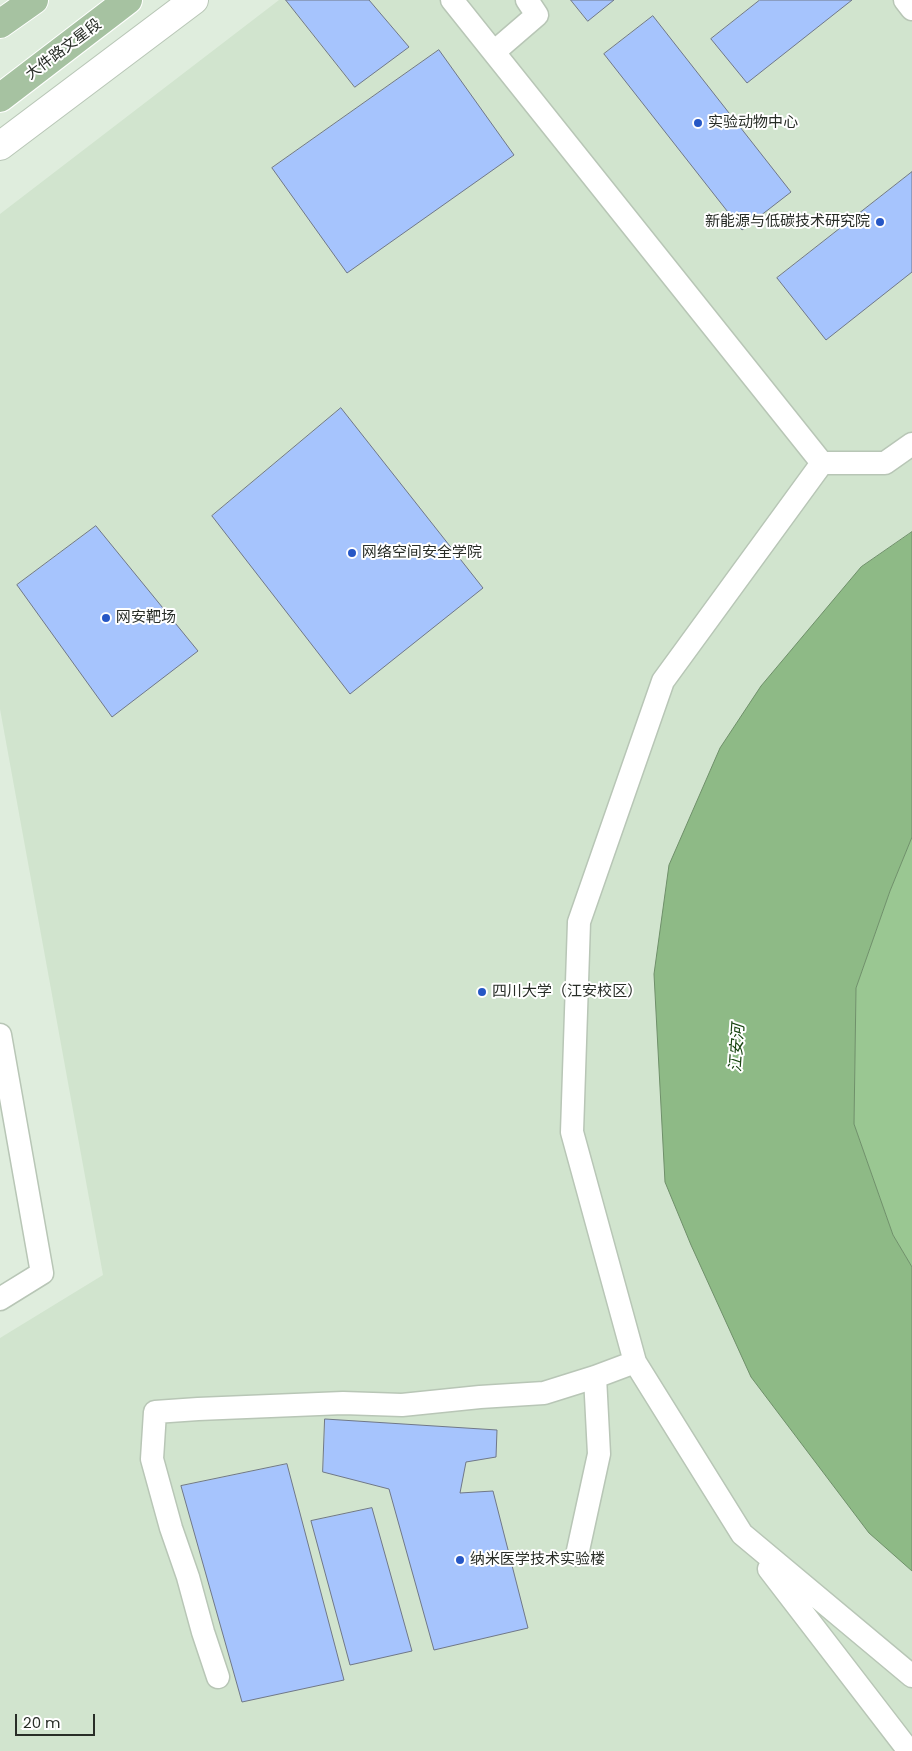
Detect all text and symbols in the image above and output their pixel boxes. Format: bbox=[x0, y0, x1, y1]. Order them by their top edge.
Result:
street label: 大件路文星段 bbox=[23, 16, 105, 84]
place label: 实验动物中心 bbox=[708, 114, 798, 132]
marker: 实验动物中心 bbox=[692, 117, 704, 129]
place label: 新能源与低碳技术研究院 bbox=[705, 213, 870, 231]
marker: 新能源与低碳技术研究院 bbox=[874, 216, 886, 228]
place label: 网络空间安全学院 bbox=[362, 544, 482, 562]
marker: 网络空间安全学院 bbox=[346, 547, 358, 559]
place label: 网安靶场 bbox=[116, 609, 176, 627]
marker: 网安靶场 bbox=[100, 612, 112, 624]
place label: 四川大学（江安校区） bbox=[492, 983, 642, 1001]
marker: 四川大学（江安校区） bbox=[476, 986, 488, 998]
water label: 江安河 bbox=[727, 1023, 749, 1073]
place label: 纳米医学技术实验楼 bbox=[470, 1551, 605, 1569]
marker: 纳米医学技术实验楼 bbox=[454, 1554, 466, 1566]
scale bar bbox=[18, 1704, 98, 1736]
text: 20 m bbox=[23, 1712, 61, 1733]

